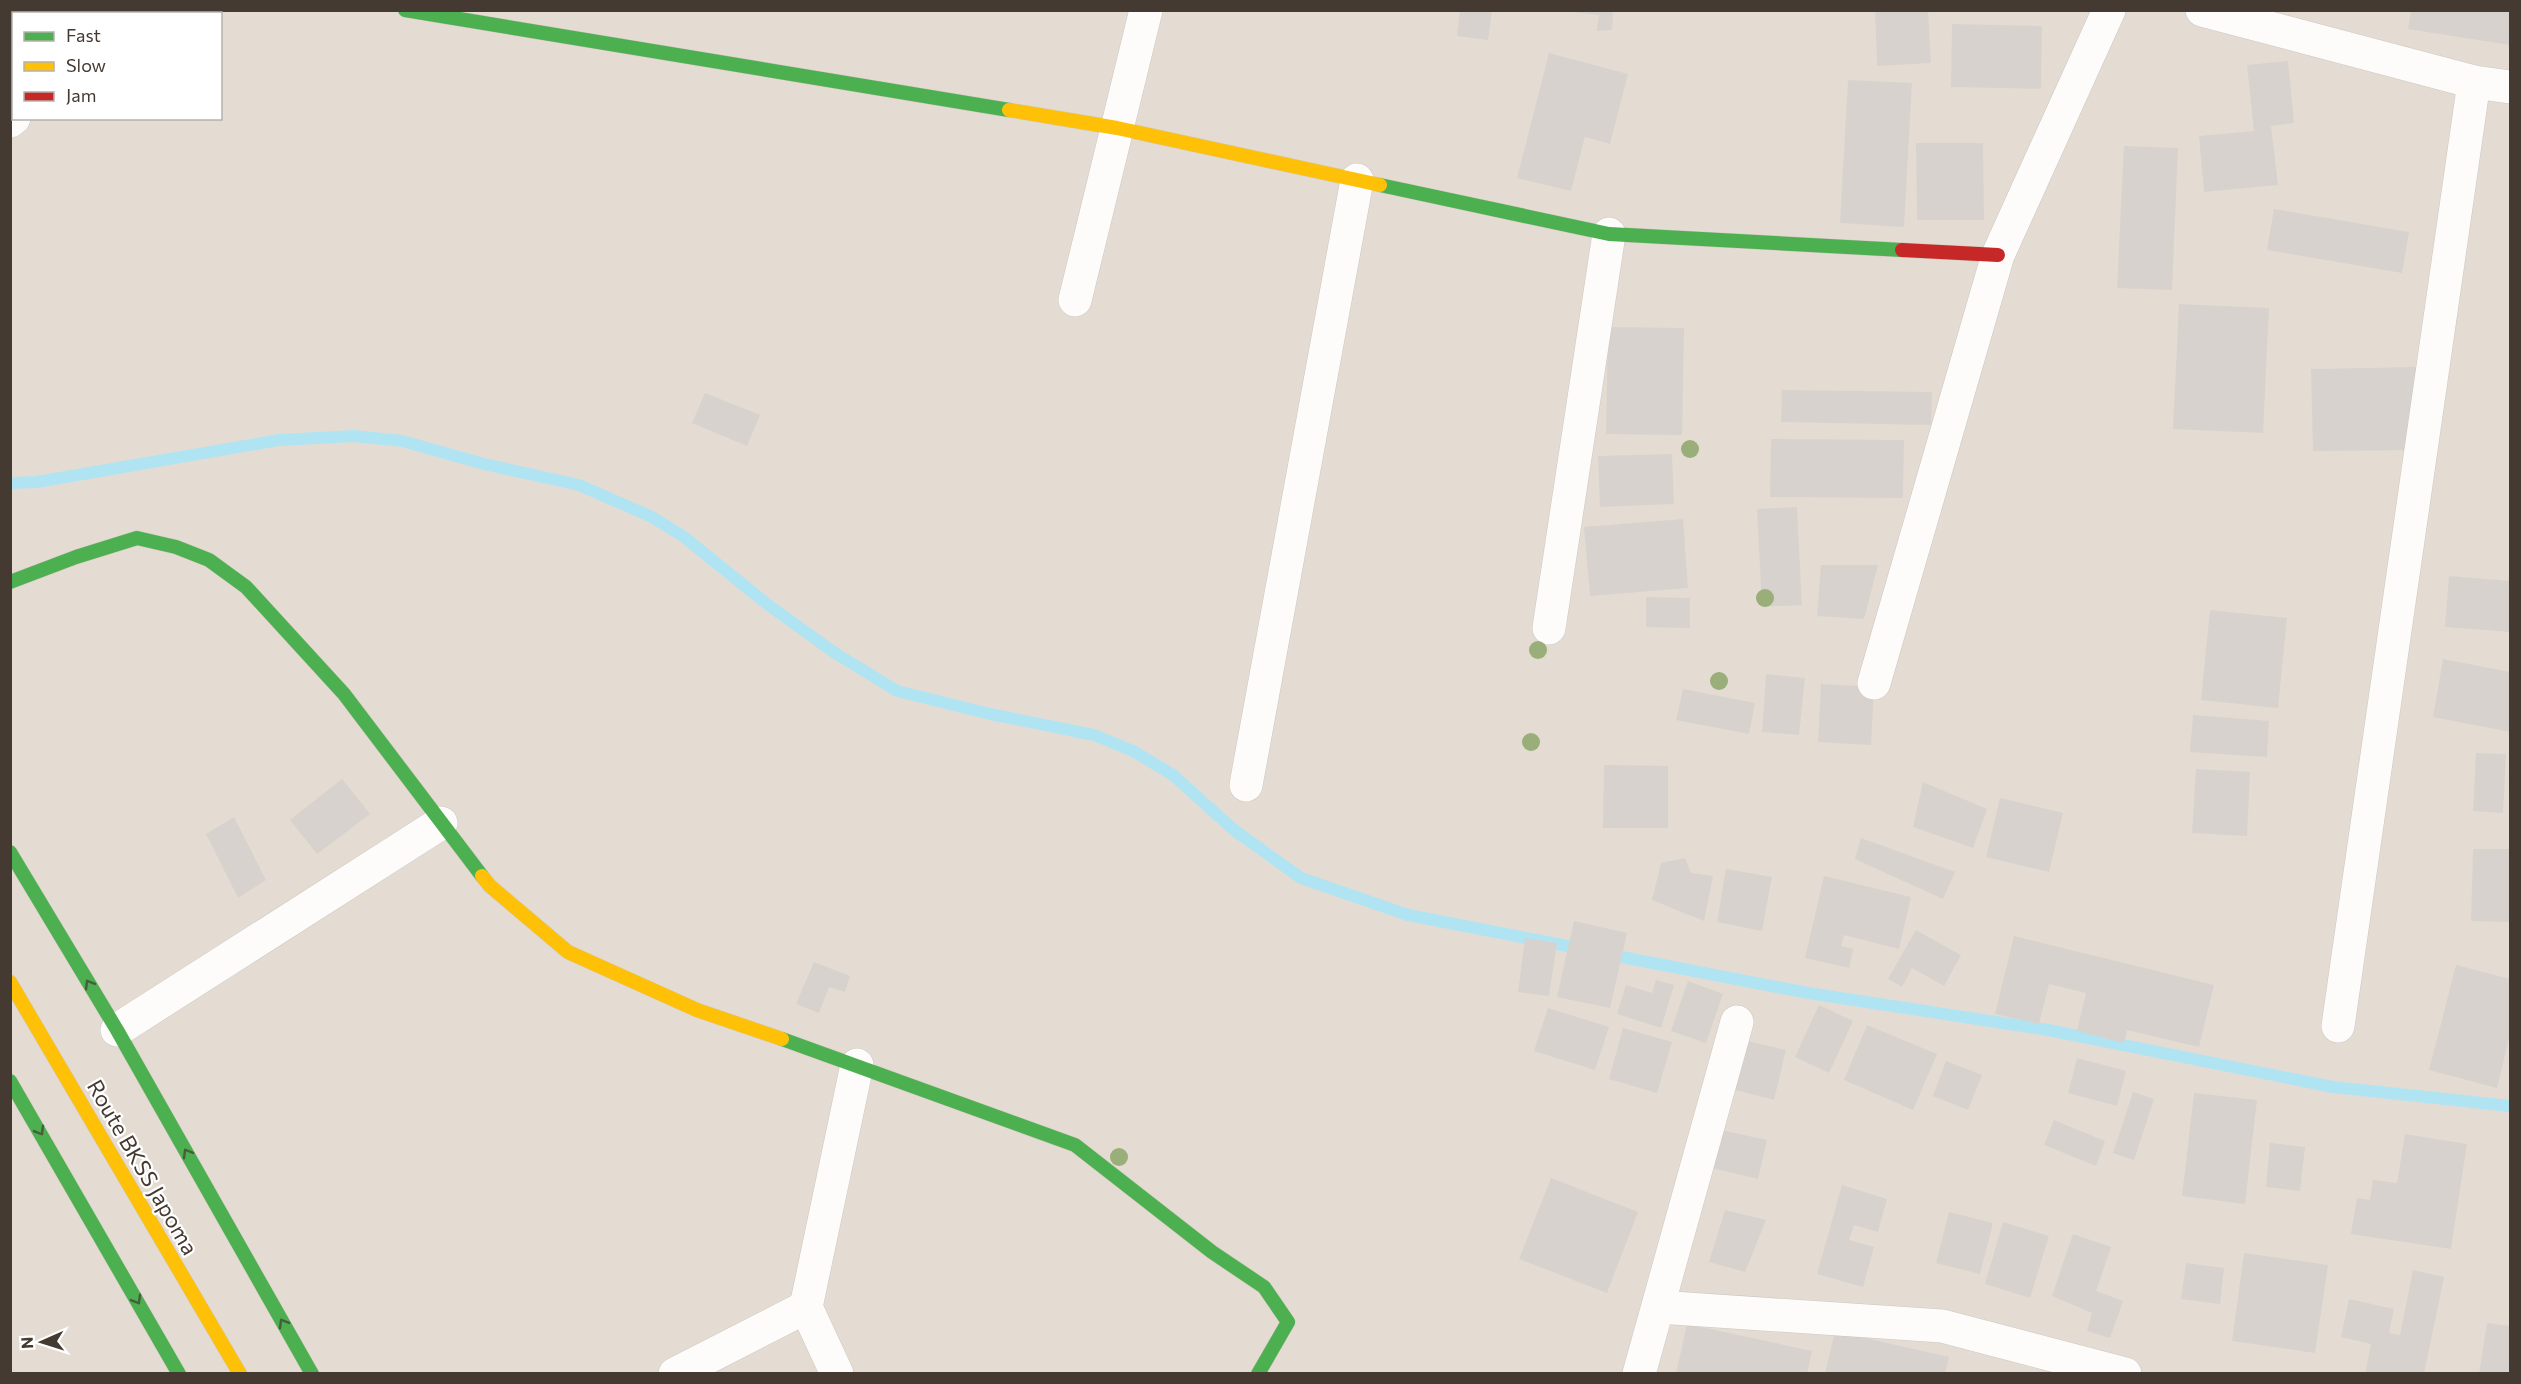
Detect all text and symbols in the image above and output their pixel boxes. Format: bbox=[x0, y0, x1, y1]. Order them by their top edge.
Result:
legend bbox=[12, 12, 222, 120]
text: Fast bbox=[66, 24, 101, 46]
text: Slow bbox=[66, 54, 106, 76]
text: Jam bbox=[66, 84, 96, 106]
one-way arrow bbox=[85, 980, 97, 990]
street label: Route BKSS Japoma bbox=[82, 1075, 204, 1259]
one-way arrow bbox=[32, 1125, 44, 1135]
one-way arrow bbox=[182, 1149, 194, 1159]
one-way arrow bbox=[130, 1294, 141, 1304]
north arrow bbox=[12, 1312, 72, 1372]
one-way arrow bbox=[279, 1318, 290, 1329]
text: N bbox=[17, 1336, 36, 1349]

